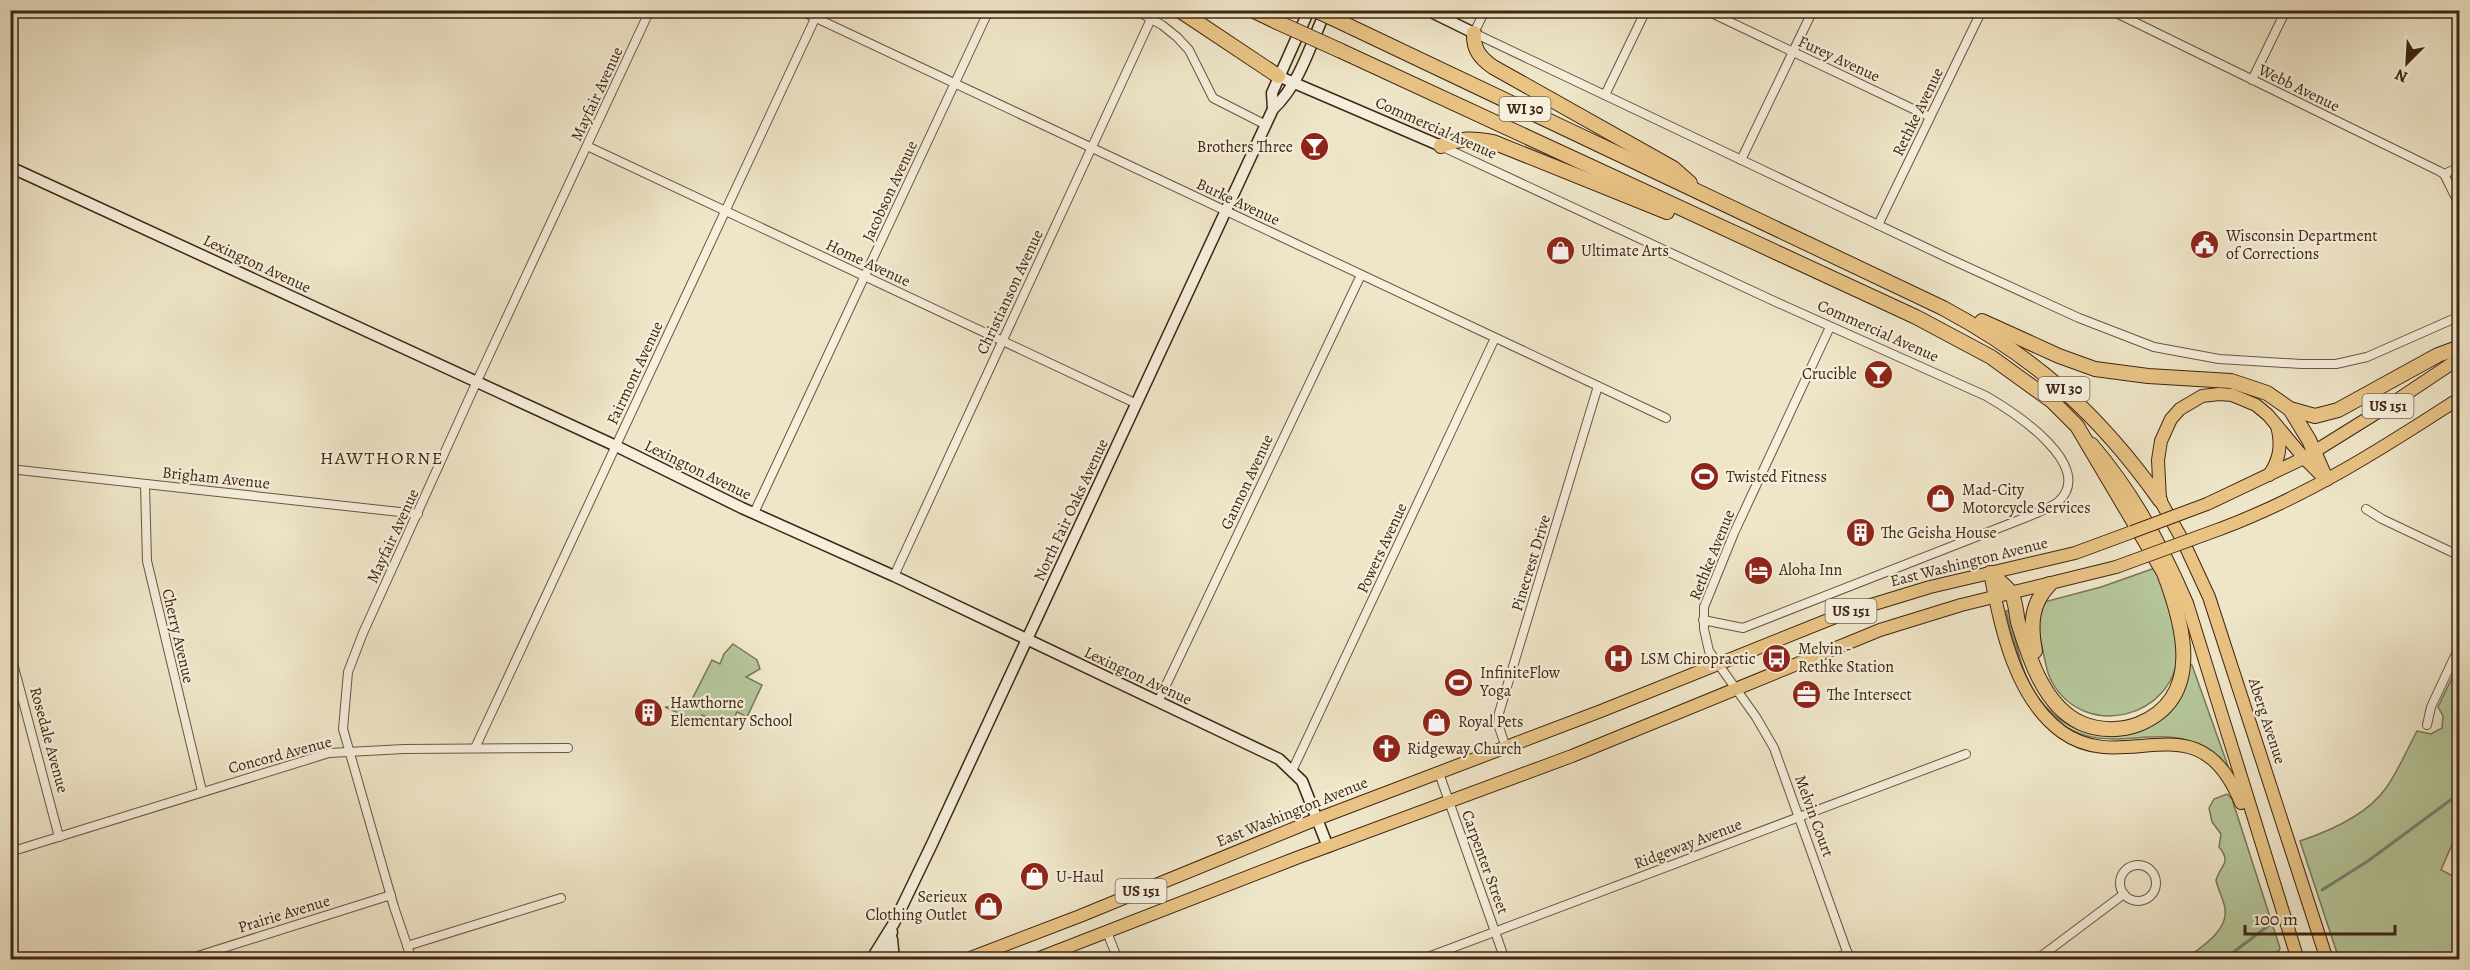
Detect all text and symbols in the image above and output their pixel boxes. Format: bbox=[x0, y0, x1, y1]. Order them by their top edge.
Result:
street label: Furey Avenue bbox=[1795, 30, 1883, 88]
north arrow bbox=[2377, 33, 2437, 93]
street label: Mayfair Avenue bbox=[566, 43, 628, 145]
street label: Webb Avenue bbox=[2254, 58, 2343, 117]
text: N bbox=[2391, 63, 2411, 88]
street label: Rethke Avenue bbox=[1887, 64, 1949, 160]
street label: Commercial Avenue bbox=[1372, 91, 1500, 165]
road number: WI 30 bbox=[1500, 97, 1550, 121]
bar icon: Brothers Three bbox=[1298, 131, 1330, 163]
place label: Brothers Three bbox=[1197, 136, 1293, 158]
street label: Jacobson Avenue bbox=[857, 137, 923, 245]
street label: Burke Avenue bbox=[1193, 173, 1283, 231]
place label: Wisconsin Department of Corrections bbox=[2225, 225, 2378, 265]
street label: Christianson Avenue bbox=[971, 226, 1049, 358]
street label: Lexington Avenue bbox=[199, 229, 315, 299]
public building icon: Wisconsin Department of Corrections bbox=[2189, 229, 2221, 261]
street label: Home Avenue bbox=[822, 234, 914, 292]
shop icon: Ultimate Arts bbox=[1544, 235, 1576, 267]
place label: Ultimate Arts bbox=[1581, 240, 1669, 262]
street label: Commercial Avenue bbox=[1814, 294, 1942, 368]
street label: Fairmont Avenue bbox=[601, 318, 669, 428]
bar icon: Crucible bbox=[1862, 358, 1894, 390]
place label: Crucible bbox=[1802, 363, 1857, 385]
road number: WI 30 bbox=[2038, 377, 2090, 401]
road number: US 151 bbox=[2362, 394, 2414, 418]
street label: Gannon Avenue bbox=[1215, 431, 1279, 533]
street label: Lexington Avenue bbox=[641, 435, 755, 505]
street label: North Fair Oaks Avenue bbox=[1028, 435, 1114, 585]
district label: HAWTHORNE bbox=[320, 446, 444, 470]
street label: Brigham Avenue bbox=[161, 461, 271, 495]
sports icon: Twisted Fitness bbox=[1689, 461, 1721, 493]
place label: Twisted Fitness bbox=[1726, 466, 1827, 488]
place label: Mad-City Motorcycle Services bbox=[1962, 479, 2091, 519]
shop icon: Mad-City Motorcycle Services bbox=[1925, 483, 1957, 515]
street label: Mayfair Avenue bbox=[362, 485, 424, 587]
street label: Powers Avenue bbox=[1351, 499, 1413, 597]
street label: Rethke Avenue bbox=[1684, 506, 1740, 604]
street label: Pinecrest Drive bbox=[1506, 512, 1556, 614]
building icon: The Geisha House bbox=[1844, 517, 1876, 549]
place label: The Geisha House bbox=[1881, 522, 1997, 544]
street label: East Washington Avenue bbox=[1888, 532, 2050, 592]
hotel icon: Aloha Inn bbox=[1742, 554, 1774, 586]
place label: Aloha Inn bbox=[1778, 559, 1842, 581]
street label: Cherry Avenue bbox=[156, 587, 200, 685]
road number: US 151 bbox=[1826, 599, 1876, 623]
place label: Melvin - Rethke Station bbox=[1798, 638, 1894, 678]
street label: Lexington Avenue bbox=[1080, 641, 1196, 711]
bus stop icon: Melvin - Rethke Station bbox=[1761, 642, 1793, 674]
hospital icon: LSM Chiropractic bbox=[1603, 643, 1635, 675]
place label: LSM Chiropractic bbox=[1640, 648, 1756, 670]
place label: InfiniteFlow Yoga bbox=[1479, 662, 1561, 702]
sports icon: InfiniteFlow Yoga bbox=[1443, 666, 1475, 698]
street label: Aberg Avenue bbox=[2242, 674, 2291, 767]
office icon: The Intersect bbox=[1790, 679, 1822, 711]
place label: The Intersect bbox=[1827, 684, 1912, 706]
street label: Rosedale Avenue bbox=[24, 685, 74, 795]
place label: Hawthorne Elementary School bbox=[670, 692, 793, 732]
building icon: Hawthorne Elementary School bbox=[633, 696, 665, 728]
shop icon: Royal Pets bbox=[1421, 706, 1453, 738]
place label: Royal Pets bbox=[1458, 711, 1523, 733]
street label: Concord Avenue bbox=[226, 731, 334, 779]
church icon: Ridgeway Church bbox=[1370, 733, 1402, 765]
place label: Ridgeway Church bbox=[1407, 738, 1522, 760]
street label: East Washington Avenue bbox=[1213, 772, 1371, 852]
street label: Melvin Court bbox=[1789, 772, 1839, 860]
street label: Carpenter Street bbox=[1456, 807, 1514, 917]
street label: Ridgeway Avenue bbox=[1631, 813, 1745, 875]
shop icon: U-Haul bbox=[1019, 861, 1051, 893]
place label: U-Haul bbox=[1056, 866, 1104, 888]
road number: US 151 bbox=[1116, 879, 1166, 903]
place label: Serieux Clothing Outlet bbox=[865, 886, 967, 926]
street label: Prairie Avenue bbox=[235, 890, 333, 938]
shop icon: Serieux Clothing Outlet bbox=[972, 890, 1004, 922]
scale bar bbox=[2245, 898, 2395, 936]
text: 100 m bbox=[2254, 907, 2298, 931]

